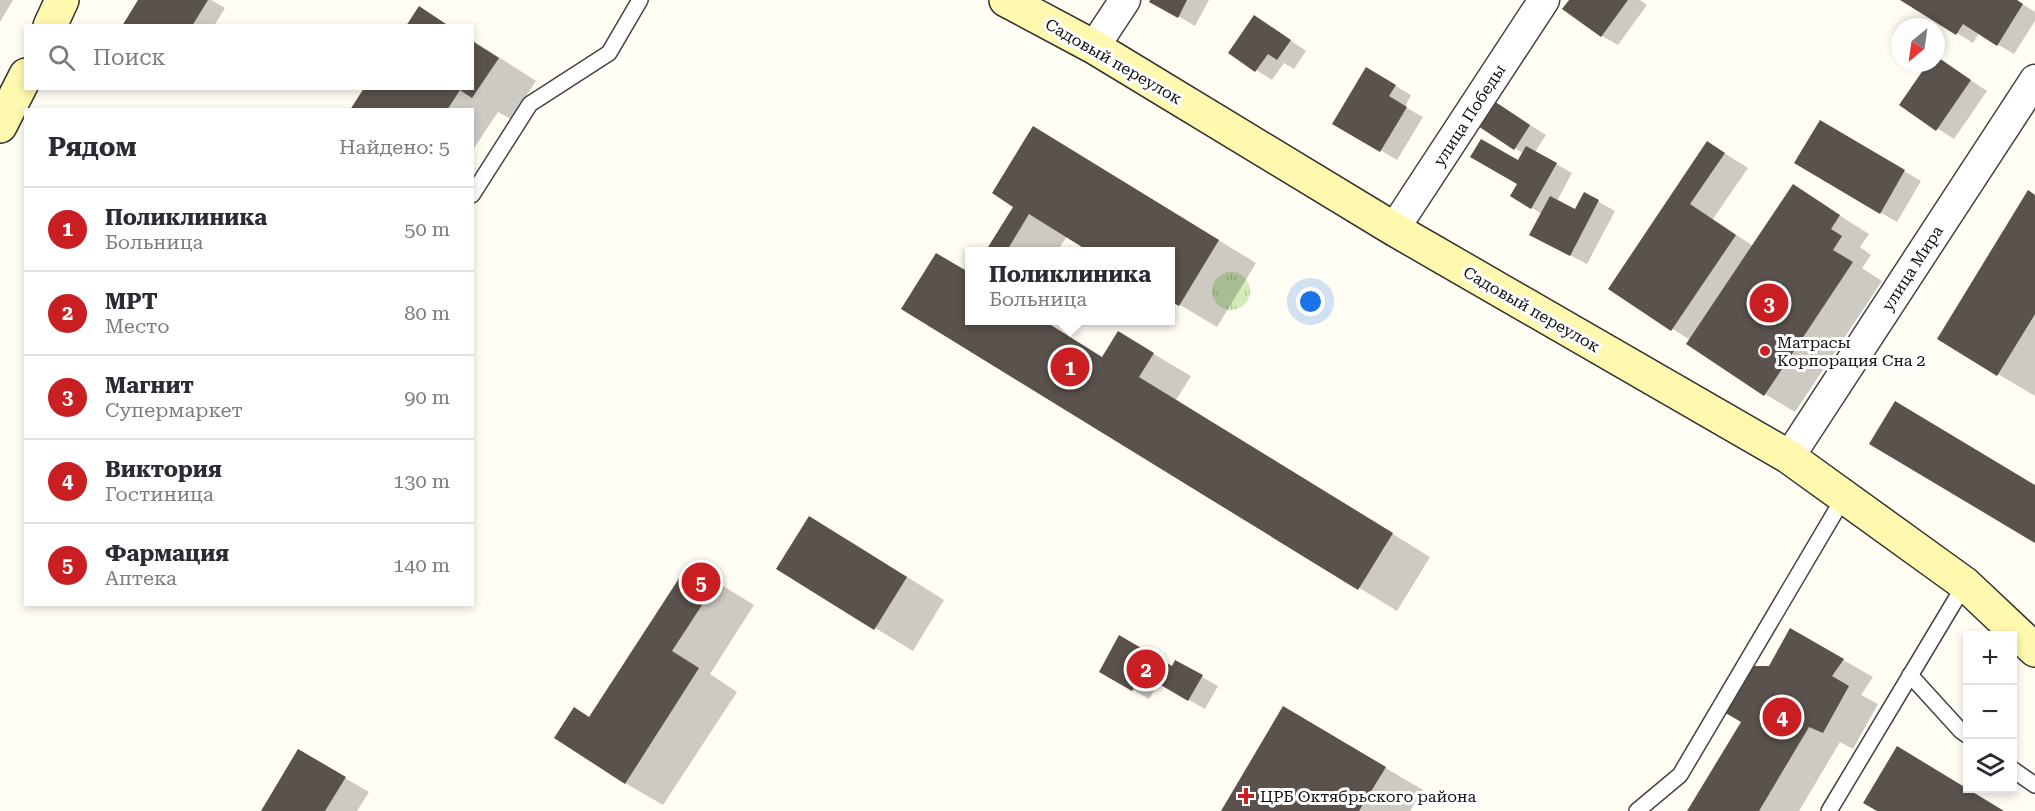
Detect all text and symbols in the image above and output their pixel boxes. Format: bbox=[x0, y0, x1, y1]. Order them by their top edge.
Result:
street label: Садовый переулок bbox=[1042, 15, 1185, 108]
north arrow bbox=[1891, 18, 1945, 72]
search box bbox=[24, 24, 474, 90]
icon: search bbox=[45, 41, 78, 74]
text: Поиск bbox=[93, 45, 165, 70]
street label: улица Победы bbox=[1429, 61, 1509, 170]
text: Рядом bbox=[48, 132, 137, 162]
text: Найдено: 5 bbox=[339, 135, 450, 159]
text: Поликлиника bbox=[105, 205, 267, 230]
text: 1 bbox=[62, 217, 73, 241]
text: 50 m bbox=[404, 217, 450, 241]
street label: улица Мира bbox=[1878, 222, 1947, 314]
text: Больница bbox=[105, 230, 203, 254]
popup bbox=[965, 247, 1175, 325]
text: Поликлиника bbox=[989, 262, 1151, 287]
street label: Садовый переулок bbox=[1460, 263, 1603, 356]
pin: 3 bbox=[1750, 280, 1788, 326]
text: Больница bbox=[989, 287, 1087, 311]
your location bbox=[1296, 287, 1325, 316]
text: МРТ bbox=[105, 289, 158, 314]
text: 2 bbox=[62, 301, 73, 325]
text: 80 m bbox=[404, 301, 450, 325]
text: Место bbox=[105, 314, 170, 338]
place label: Матрасы Корпорация Сна 2 bbox=[1777, 333, 1926, 370]
pin: 1 bbox=[1050, 344, 1090, 389]
marker: Матрасы Корпорация Сна 2 bbox=[1758, 344, 1772, 358]
text: Магнит bbox=[105, 373, 194, 398]
text: 3 bbox=[62, 385, 73, 409]
text: 90 m bbox=[404, 385, 450, 409]
text: Супермаркет bbox=[105, 398, 243, 422]
text: Виктория bbox=[105, 457, 222, 482]
text: 4 bbox=[62, 469, 73, 493]
text: 130 m bbox=[393, 469, 450, 493]
text: Гостиница bbox=[105, 482, 214, 506]
text: Фармация bbox=[105, 541, 229, 566]
text: 5 bbox=[62, 553, 73, 577]
text: 140 m bbox=[393, 553, 450, 577]
pin: 5 bbox=[682, 560, 720, 604]
text: Аптека bbox=[105, 566, 177, 590]
map controls bbox=[1963, 631, 2017, 793]
button: + bbox=[1963, 631, 2017, 685]
pin: 2 bbox=[1126, 646, 1166, 692]
button: − bbox=[1963, 685, 2017, 739]
pin: 4 bbox=[1762, 694, 1802, 740]
button: layers bbox=[1963, 739, 2017, 793]
marker: ЦРБ Октябрьского района bbox=[1237, 787, 1255, 805]
place label: ЦРБ Октябрьского района bbox=[1260, 787, 1476, 806]

